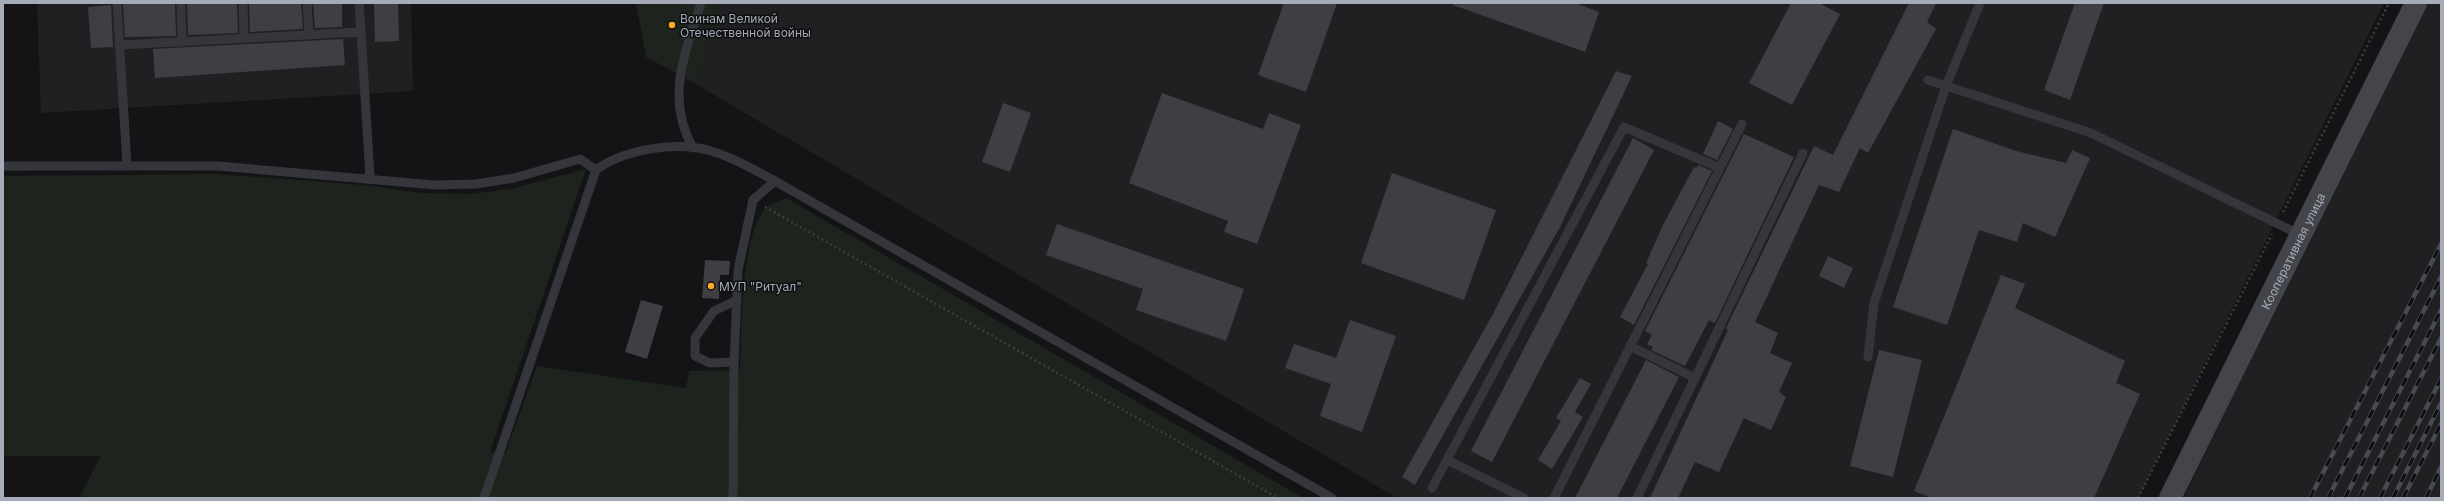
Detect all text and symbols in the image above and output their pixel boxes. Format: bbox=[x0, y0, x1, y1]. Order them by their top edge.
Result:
place label: Воинам Великой Отечественной войны bbox=[680, 11, 811, 40]
marker: Воинам Великой Отечественной войны bbox=[667, 20, 677, 30]
street label: Кооперативная улица bbox=[2258, 190, 2328, 311]
place label: МУП "Ритуал" bbox=[719, 279, 802, 294]
marker: МУП "Ритуал" bbox=[706, 281, 716, 291]

